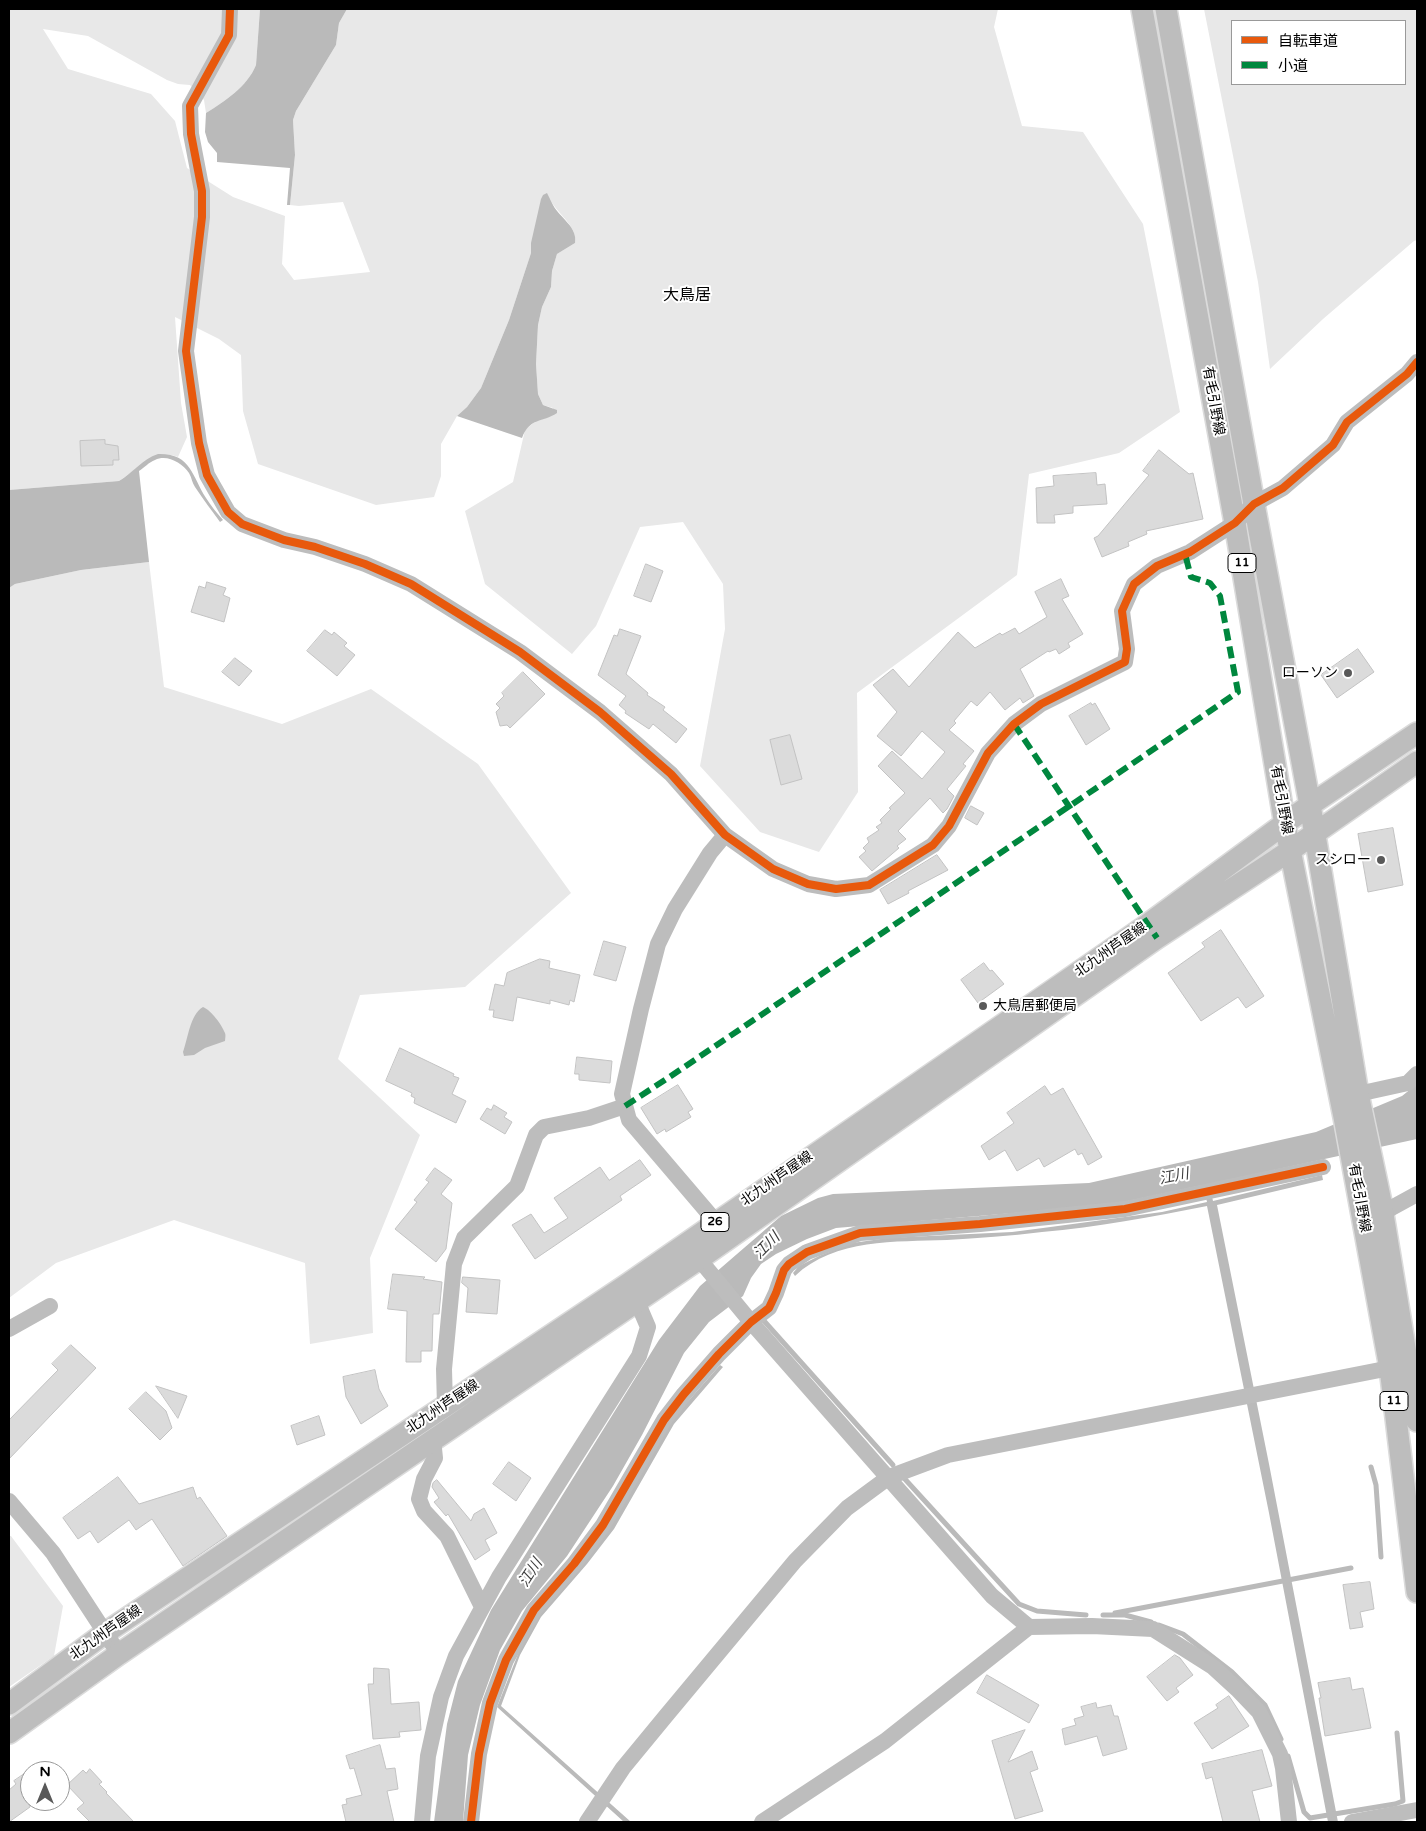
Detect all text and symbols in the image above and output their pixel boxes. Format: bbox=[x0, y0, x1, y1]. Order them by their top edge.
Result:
legend bbox=[1231, 20, 1406, 85]
text: 自転車道 bbox=[1278, 32, 1338, 50]
text: 小道 bbox=[1278, 57, 1308, 75]
district label: 大鳥居 bbox=[663, 286, 711, 306]
street label: 有毛引野線 bbox=[1199, 365, 1227, 437]
road number: 11 bbox=[1228, 554, 1256, 572]
place label: ローソン bbox=[1282, 665, 1338, 681]
marker: ローソン bbox=[1342, 667, 1354, 679]
street label: 有毛引野線 bbox=[1267, 764, 1295, 836]
place label: スシロー bbox=[1315, 852, 1371, 868]
marker: スシロー bbox=[1375, 854, 1387, 866]
street label: 北九州芦屋線 bbox=[1072, 919, 1150, 981]
place label: 大鳥居郵便局 bbox=[993, 998, 1077, 1014]
marker: 大鳥居郵便局 bbox=[977, 1000, 989, 1012]
street label: 北九州芦屋線 bbox=[738, 1148, 816, 1210]
street label: 有毛引野線 bbox=[1345, 1162, 1373, 1234]
water label: 江川 bbox=[1158, 1165, 1190, 1189]
road number: 26 bbox=[701, 1212, 729, 1232]
water label: 江川 bbox=[750, 1229, 784, 1263]
street label: 北九州芦屋線 bbox=[403, 1377, 483, 1437]
road number: 11 bbox=[1380, 1392, 1408, 1410]
water label: 江川 bbox=[515, 1556, 547, 1590]
street label: 北九州芦屋線 bbox=[67, 1602, 145, 1664]
north arrow bbox=[20, 1761, 70, 1811]
text: N bbox=[39, 1763, 51, 1780]

